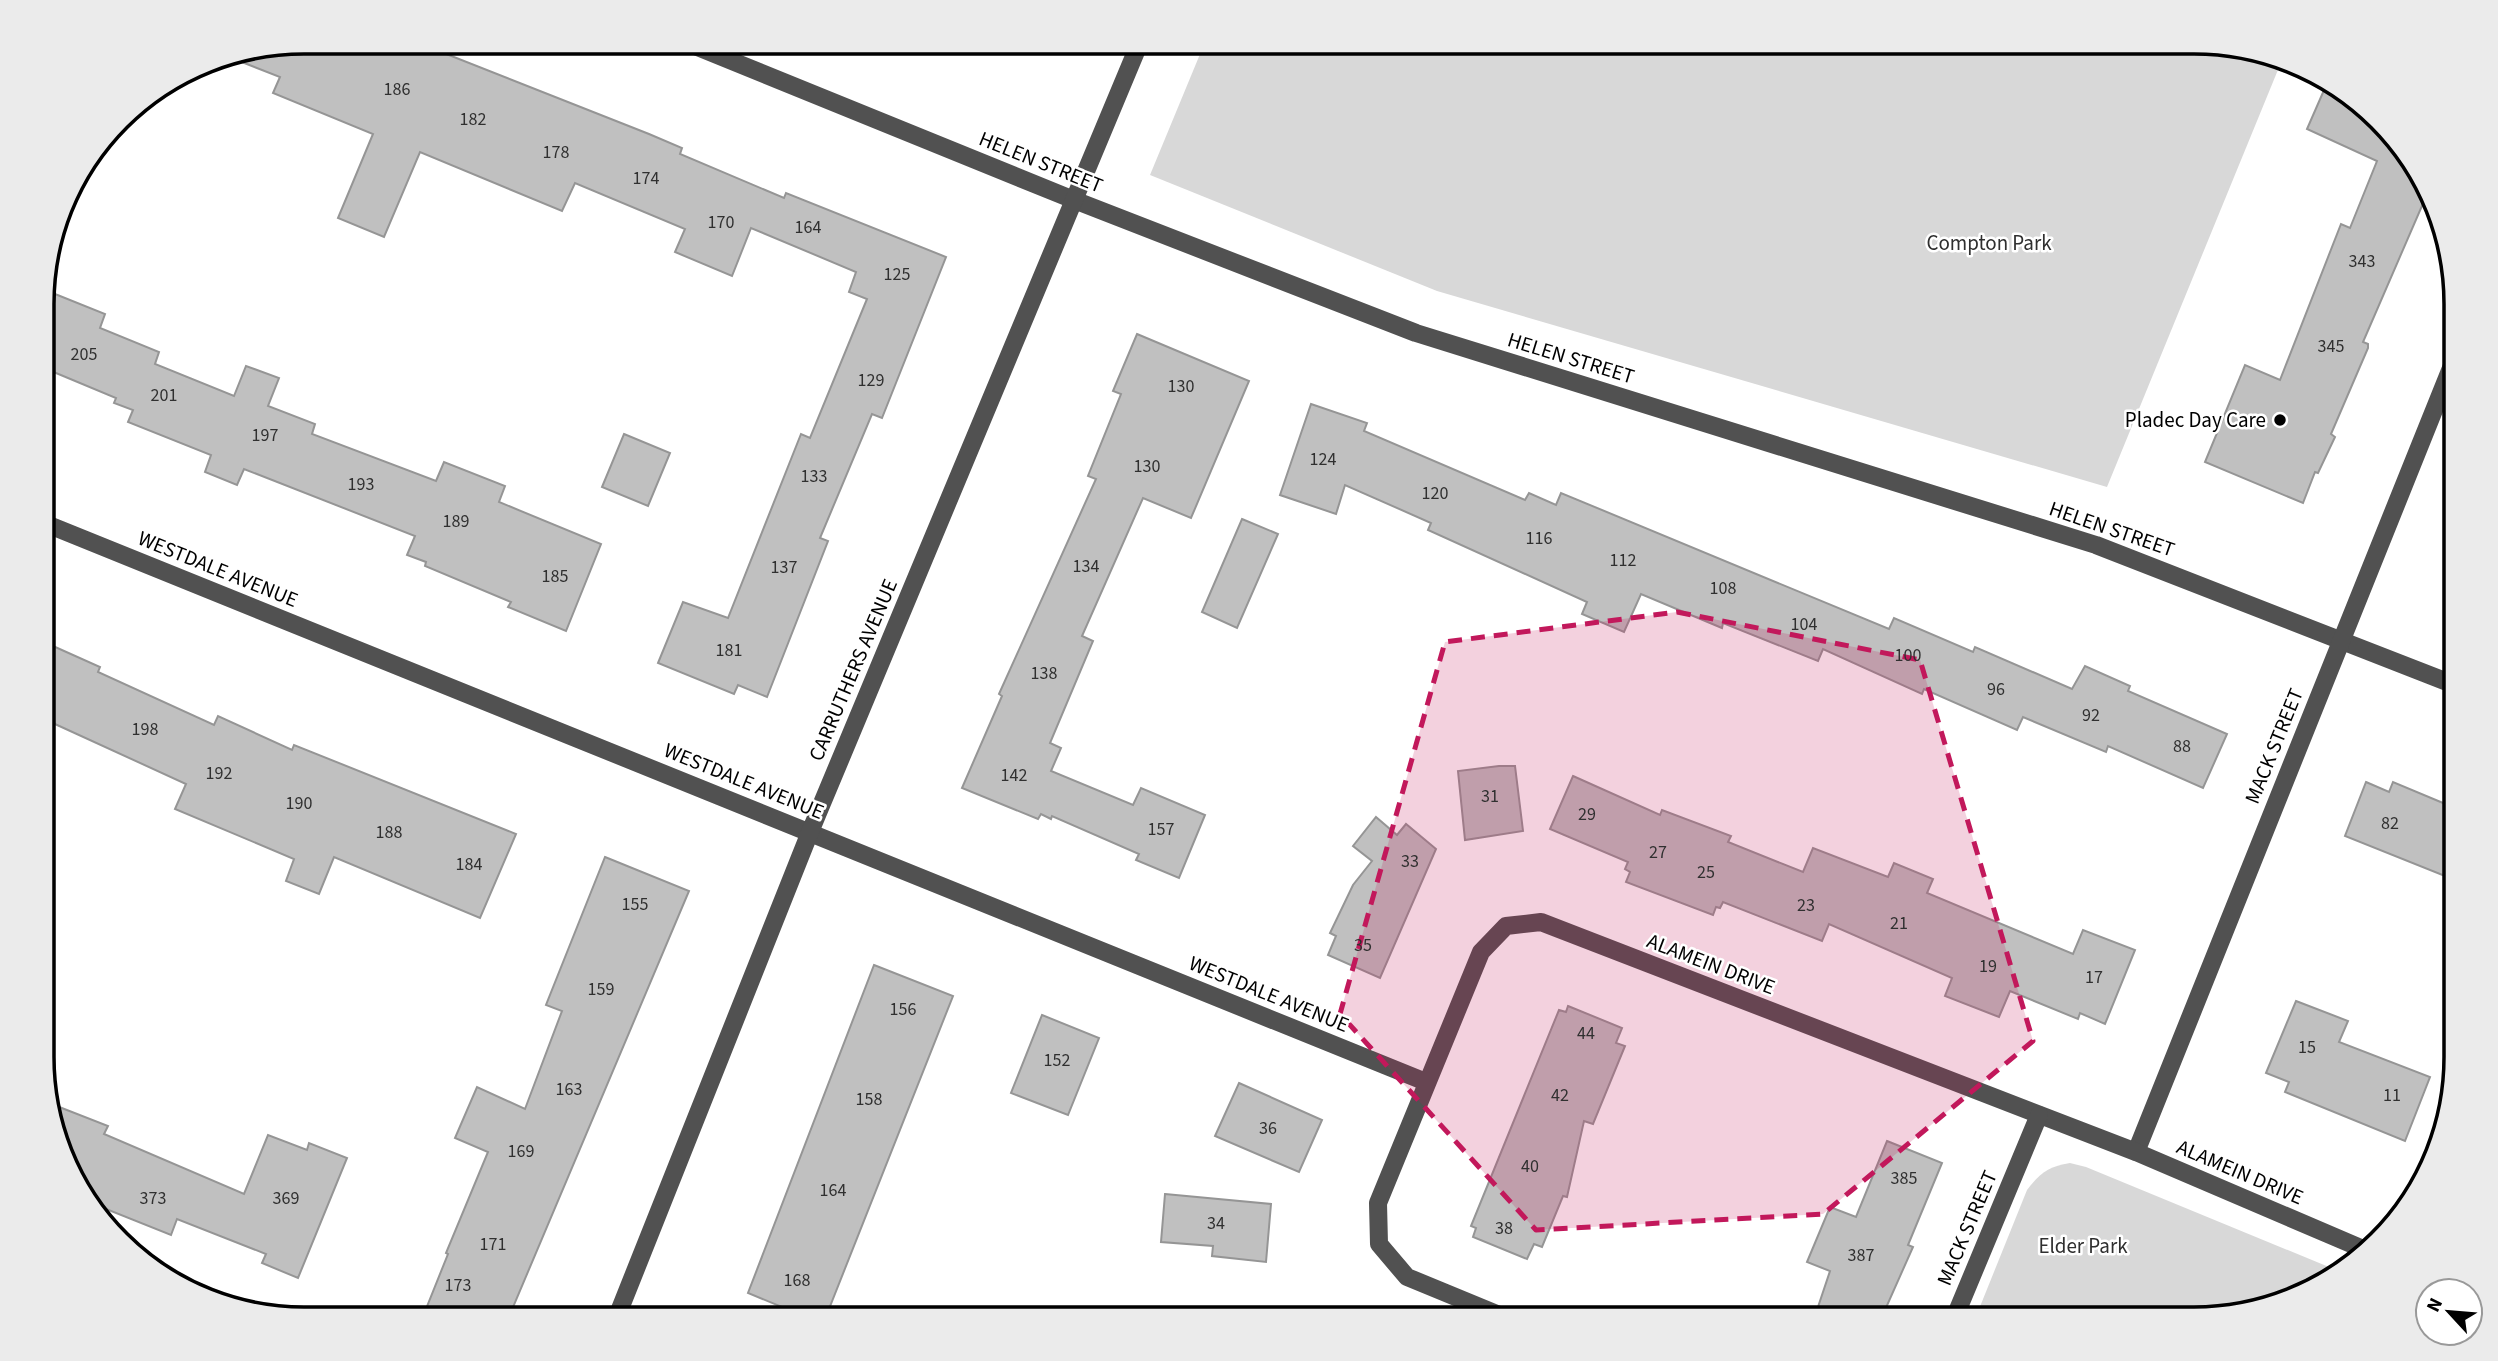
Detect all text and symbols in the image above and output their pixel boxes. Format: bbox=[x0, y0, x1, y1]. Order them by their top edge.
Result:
house number: 186 bbox=[384, 77, 410, 102]
house number: 182 bbox=[460, 107, 486, 132]
street label: HELEN STREET bbox=[975, 124, 1107, 200]
house number: 178 bbox=[543, 140, 569, 165]
house number: 174 bbox=[633, 166, 659, 191]
house number: 170 bbox=[708, 210, 734, 235]
house number: 164 bbox=[795, 215, 821, 240]
park label: Compton Park bbox=[1926, 228, 2052, 258]
house number: 343 bbox=[2349, 249, 2375, 274]
house number: 125 bbox=[884, 262, 910, 287]
street label: HELEN STREET bbox=[1504, 324, 1638, 392]
house number: 345 bbox=[2318, 334, 2344, 359]
house number: 205 bbox=[71, 342, 97, 367]
house number: 129 bbox=[858, 368, 884, 393]
house number: 130 bbox=[1168, 374, 1194, 399]
house number: 201 bbox=[151, 383, 177, 408]
place label: Pladec Day Care bbox=[2125, 405, 2266, 435]
marker: Pladec Day Care bbox=[2272, 412, 2288, 428]
house number: 197 bbox=[252, 423, 278, 448]
house number: 124 bbox=[1310, 447, 1336, 472]
house number: 130 bbox=[1134, 454, 1160, 479]
house number: 133 bbox=[801, 464, 827, 489]
house number: 193 bbox=[348, 472, 374, 497]
house number: 120 bbox=[1422, 481, 1448, 506]
street label: HELEN STREET bbox=[2045, 493, 2179, 565]
house number: 189 bbox=[443, 509, 469, 534]
street label: WESTDALE AVENUE bbox=[133, 523, 303, 615]
house number: 116 bbox=[1526, 526, 1552, 551]
house number: 112 bbox=[1610, 548, 1636, 573]
house number: 134 bbox=[1073, 554, 1099, 579]
house number: 137 bbox=[771, 555, 797, 580]
house number: 185 bbox=[542, 564, 568, 589]
street label: CARRUTHERS AVENUE bbox=[801, 574, 905, 766]
house number: 108 bbox=[1710, 576, 1736, 601]
house number: 104 bbox=[1791, 612, 1817, 637]
house number: 181 bbox=[716, 638, 742, 663]
house number: 100 bbox=[1895, 643, 1921, 668]
house number: 138 bbox=[1031, 661, 1057, 686]
house number: 96 bbox=[1987, 677, 2005, 702]
street label: MACK STREET bbox=[2237, 684, 2311, 808]
house number: 92 bbox=[2082, 703, 2100, 728]
house number: 198 bbox=[132, 717, 158, 742]
house number: 88 bbox=[2173, 734, 2191, 759]
street label: WESTDALE AVENUE bbox=[659, 735, 829, 827]
house number: 192 bbox=[206, 761, 232, 786]
house number: 142 bbox=[1001, 763, 1027, 788]
house number: 31 bbox=[1481, 784, 1499, 809]
house number: 190 bbox=[286, 791, 312, 816]
house number: 29 bbox=[1578, 802, 1596, 827]
house number: 82 bbox=[2381, 811, 2399, 836]
house number: 157 bbox=[1148, 817, 1174, 842]
house number: 188 bbox=[376, 820, 402, 845]
house number: 27 bbox=[1649, 840, 1667, 865]
house number: 33 bbox=[1401, 849, 1419, 874]
house number: 184 bbox=[456, 852, 482, 877]
house number: 25 bbox=[1697, 860, 1715, 885]
house number: 155 bbox=[622, 892, 648, 917]
house number: 23 bbox=[1797, 893, 1815, 918]
house number: 21 bbox=[1890, 911, 1908, 936]
street label: ALAMEIN DRIVE bbox=[1643, 926, 1779, 1002]
house number: 35 bbox=[1354, 933, 1372, 958]
street label: WESTDALE AVENUE bbox=[1184, 948, 1354, 1040]
house number: 19 bbox=[1979, 954, 1997, 979]
house number: 17 bbox=[2085, 965, 2103, 990]
house number: 159 bbox=[588, 977, 614, 1002]
house number: 156 bbox=[890, 997, 916, 1022]
house number: 44 bbox=[1577, 1021, 1595, 1046]
house number: 15 bbox=[2298, 1035, 2316, 1060]
house number: 152 bbox=[1044, 1048, 1070, 1073]
house number: 163 bbox=[556, 1077, 582, 1102]
house number: 42 bbox=[1551, 1083, 1569, 1108]
house number: 11 bbox=[2383, 1083, 2401, 1108]
house number: 158 bbox=[856, 1087, 882, 1112]
house number: 36 bbox=[1259, 1116, 1277, 1141]
street label: ALAMEIN DRIVE bbox=[2172, 1132, 2308, 1212]
house number: 169 bbox=[508, 1139, 534, 1164]
house number: 40 bbox=[1521, 1154, 1539, 1179]
house number: 385 bbox=[1891, 1166, 1917, 1191]
street label: MACK STREET bbox=[1929, 1166, 2005, 1290]
house number: 164 bbox=[820, 1178, 846, 1203]
house number: 373 bbox=[140, 1186, 166, 1211]
house number: 369 bbox=[273, 1186, 299, 1211]
house number: 34 bbox=[1207, 1211, 1225, 1236]
house number: 38 bbox=[1495, 1216, 1513, 1241]
park label: Elder Park bbox=[2038, 1231, 2128, 1261]
house number: 171 bbox=[480, 1232, 506, 1257]
house number: 387 bbox=[1848, 1243, 1874, 1268]
house number: 168 bbox=[784, 1268, 810, 1293]
house number: 173 bbox=[445, 1273, 471, 1298]
north arrow bbox=[2414, 1277, 2484, 1347]
text: N bbox=[2420, 1294, 2450, 1317]

